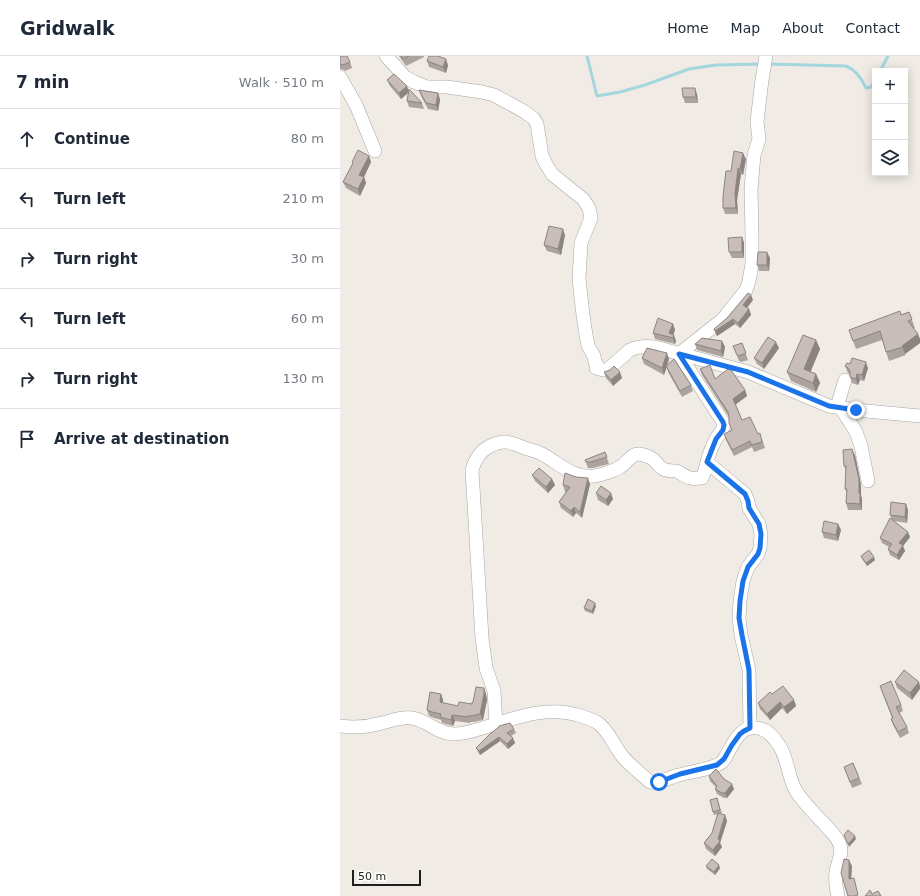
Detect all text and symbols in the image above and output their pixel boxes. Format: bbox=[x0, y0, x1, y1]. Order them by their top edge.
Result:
text: Gridwalk bbox=[20, 17, 115, 39]
text: Home bbox=[667, 20, 709, 36]
text: Map bbox=[731, 20, 760, 36]
text: About bbox=[782, 20, 824, 36]
text: Contact bbox=[846, 20, 900, 36]
map controls bbox=[872, 68, 908, 176]
button: + bbox=[872, 68, 908, 104]
text: 7 min bbox=[16, 72, 69, 92]
text: Walk · 510 m bbox=[239, 75, 324, 90]
button: − bbox=[872, 104, 908, 140]
icon: ahead bbox=[16, 128, 38, 150]
text: Continue bbox=[54, 130, 130, 148]
text: 80 m bbox=[291, 131, 324, 146]
button: layers bbox=[872, 140, 908, 176]
icon: left bbox=[16, 188, 38, 210]
text: Turn left bbox=[54, 190, 126, 208]
text: 210 m bbox=[282, 191, 324, 206]
icon: right bbox=[16, 248, 38, 270]
text: Turn right bbox=[54, 250, 138, 268]
text: 30 m bbox=[291, 251, 324, 266]
icon: left bbox=[16, 308, 38, 330]
text: Turn left bbox=[54, 310, 126, 328]
text: 60 m bbox=[291, 311, 324, 326]
icon: right bbox=[16, 368, 38, 390]
text: Turn right bbox=[54, 370, 138, 388]
text: 130 m bbox=[282, 371, 324, 386]
route end bbox=[847, 401, 865, 419]
icon: arrive bbox=[16, 428, 38, 450]
text: Arrive at destination bbox=[54, 430, 229, 448]
route start bbox=[650, 773, 668, 791]
scale bar bbox=[352, 868, 421, 887]
text: 50 m bbox=[358, 870, 386, 883]

